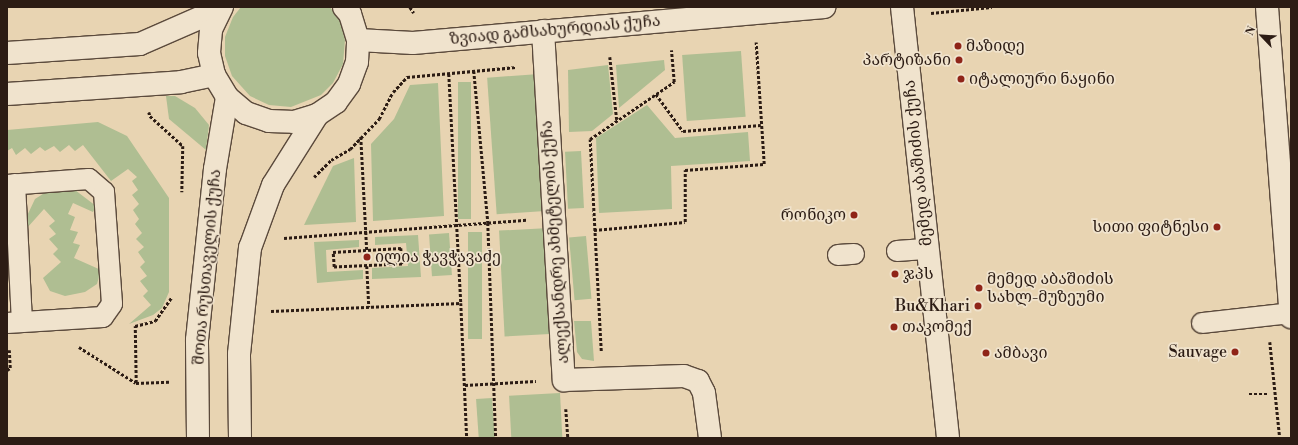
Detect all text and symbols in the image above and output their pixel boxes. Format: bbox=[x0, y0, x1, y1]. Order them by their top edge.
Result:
street label: ზვიად გამსახურდიას ქუჩა bbox=[449, 11, 661, 49]
north arrow bbox=[1242, 16, 1282, 56]
text: N bbox=[1243, 24, 1259, 38]
place label: მაზიდე bbox=[966, 36, 1025, 56]
marker: მაზიდე bbox=[953, 41, 963, 51]
place label: პარტიზანი bbox=[863, 50, 951, 70]
marker: პარტიზანი bbox=[954, 55, 964, 65]
place label: იტალიური ნაყინი bbox=[969, 69, 1115, 89]
marker: იტალიური ნაყინი bbox=[956, 74, 966, 84]
street label: მემედ აბაშიძის ქუჩა bbox=[900, 79, 936, 247]
street label: ალექსანდრე ახმეტელის ქუჩა bbox=[537, 120, 573, 364]
street label: შოთა რუსთაველის ქუჩა bbox=[189, 168, 225, 366]
place label: რონიკო bbox=[781, 205, 846, 225]
marker: რონიკო bbox=[849, 210, 859, 220]
place label: სითი ფიტნესი bbox=[1092, 217, 1209, 237]
marker: სითი ფიტნესი bbox=[1212, 222, 1222, 232]
place label: ილია ჭავჭავაძე bbox=[375, 247, 501, 267]
marker: ილია ჭავჭავაძე bbox=[362, 252, 372, 262]
place label: ჯპს bbox=[903, 264, 934, 284]
marker: ჯპს bbox=[890, 269, 900, 279]
place label: მემედ აბაშიძის სახლ-მუზეუმი bbox=[987, 269, 1114, 307]
marker: მემედ აბაშიძის სახლ-მუზეუმი bbox=[974, 283, 984, 293]
place label: Bu&Khari bbox=[895, 296, 970, 316]
marker: Bu&Khari bbox=[973, 301, 983, 311]
place label: თაკომექ bbox=[902, 317, 972, 337]
marker: თაკომექ bbox=[889, 322, 899, 332]
place label: Sauvage bbox=[1168, 342, 1227, 362]
place label: ამბავი bbox=[994, 343, 1048, 363]
marker: Sauvage bbox=[1230, 347, 1240, 357]
marker: ამბავი bbox=[981, 348, 991, 358]

